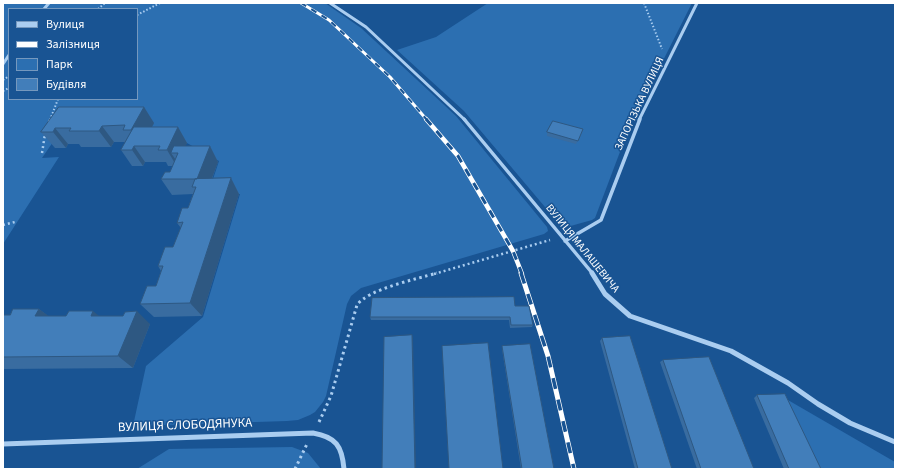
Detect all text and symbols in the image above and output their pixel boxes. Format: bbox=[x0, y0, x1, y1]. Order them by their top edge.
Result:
legend bbox=[8, 8, 138, 100]
text: Вулиця bbox=[46, 16, 84, 33]
text: Залізниця bbox=[46, 36, 100, 53]
street label: ЗАПОРІЗЬКА ВУЛИЦЯ bbox=[613, 55, 667, 153]
text: Парк bbox=[46, 56, 72, 73]
text: Будівля bbox=[46, 76, 86, 93]
street label: ВУЛИЦЯ МАЛАШЕВИЧА bbox=[542, 202, 622, 296]
street label: ВУЛИЦЯ СЛОБОДЯНУКА bbox=[118, 416, 252, 436]

